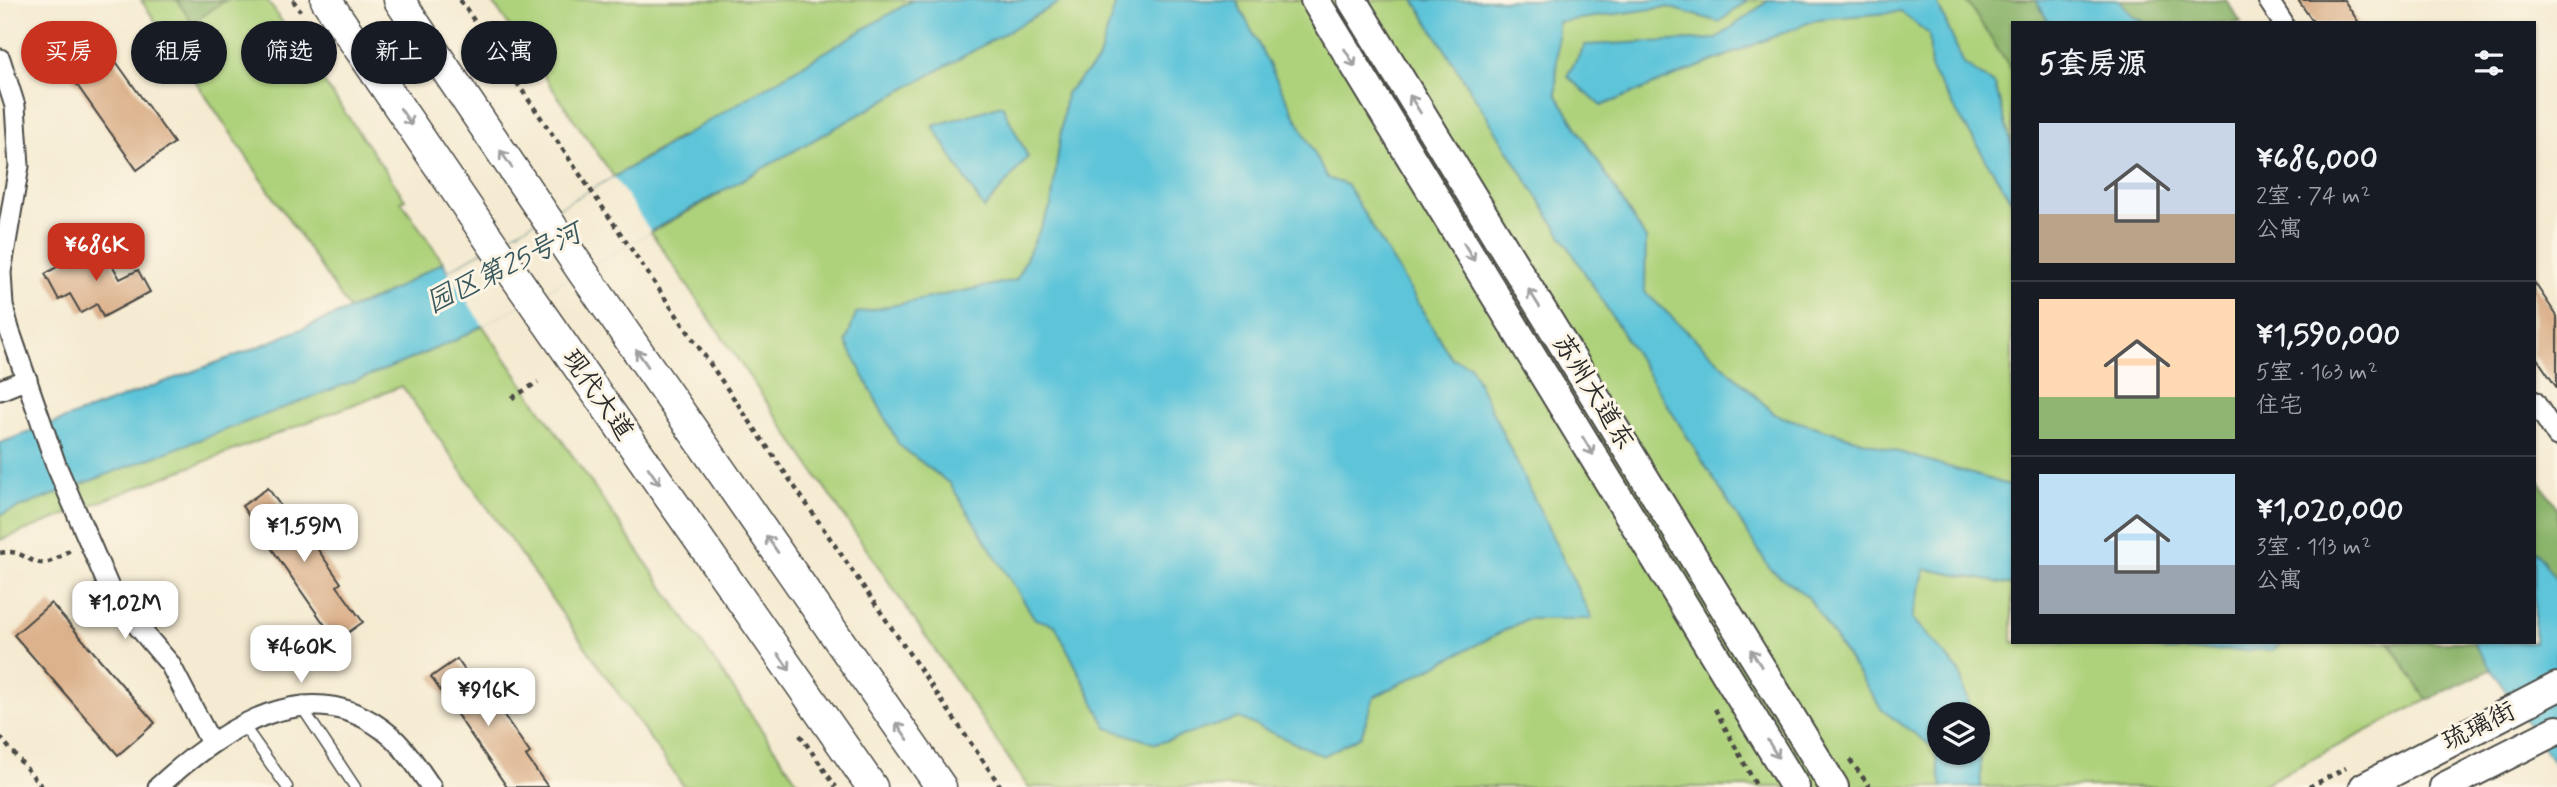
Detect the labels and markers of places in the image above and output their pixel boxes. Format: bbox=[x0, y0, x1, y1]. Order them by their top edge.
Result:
pin: ¥686K bbox=[47, 224, 145, 283]
pin: ¥1.59M bbox=[247, 504, 361, 564]
pin: ¥1.02M bbox=[68, 582, 182, 641]
pin: ¥460K bbox=[252, 626, 350, 685]
pin: ¥916K bbox=[439, 668, 537, 728]

